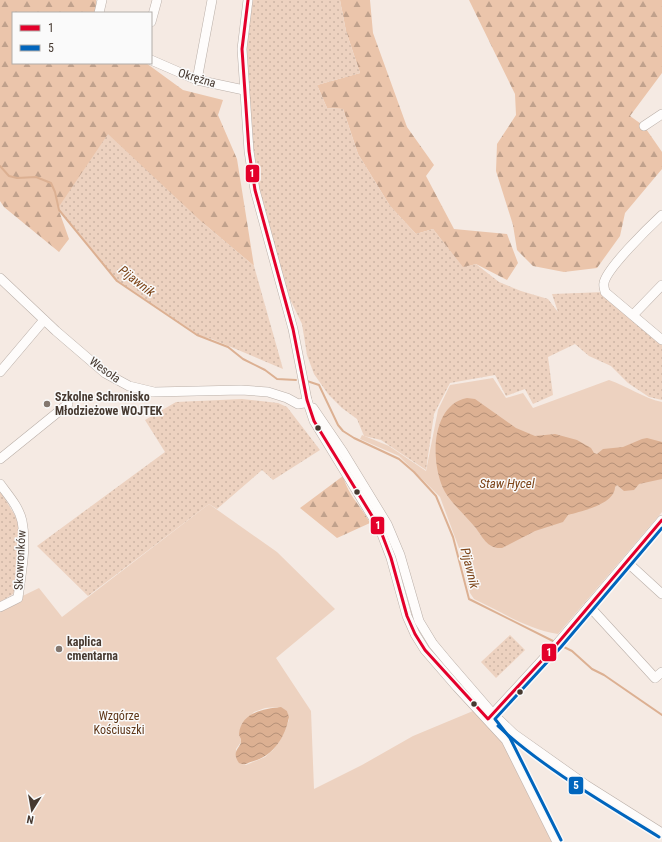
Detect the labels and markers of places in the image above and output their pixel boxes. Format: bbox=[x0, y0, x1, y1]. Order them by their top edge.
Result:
place label: Szkolne Schronisko Młodzieżowe WOJTEK bbox=[55, 390, 163, 418]
marker: Szkolne Schronisko Młodzieżowe WOJTEK bbox=[42, 399, 52, 409]
unlabelled marker bbox=[313, 423, 323, 433]
unlabelled marker bbox=[352, 487, 362, 497]
place label: kaplica cmentarna bbox=[67, 635, 118, 663]
marker: kaplica cmentarna bbox=[54, 644, 64, 654]
unlabelled marker bbox=[515, 687, 525, 697]
unlabelled marker bbox=[469, 699, 479, 709]

